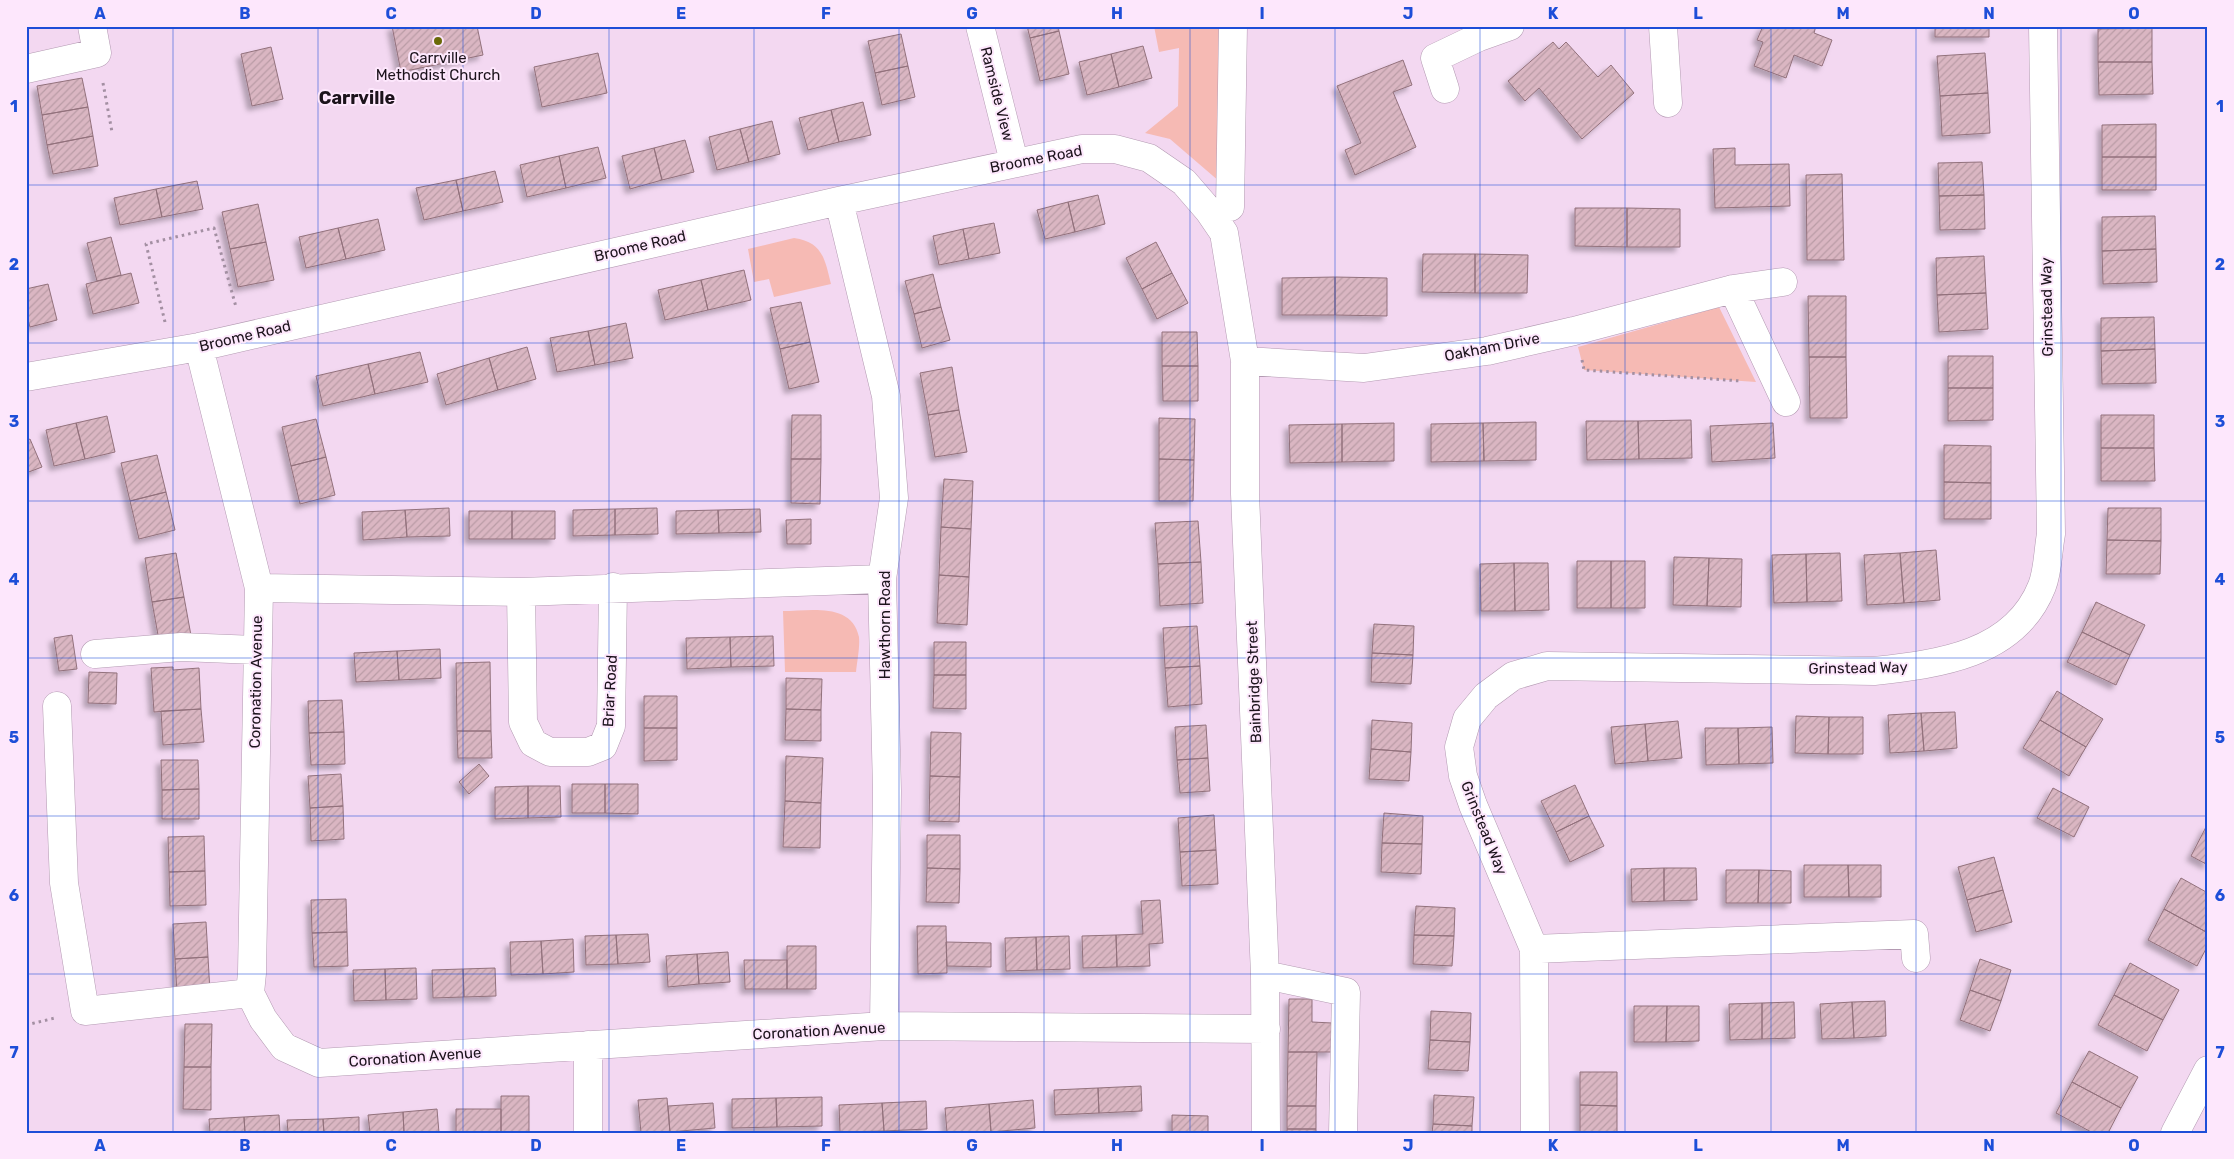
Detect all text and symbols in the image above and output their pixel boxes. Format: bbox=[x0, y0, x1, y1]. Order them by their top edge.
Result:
text: A bbox=[94, 4, 106, 23]
text: B bbox=[239, 4, 251, 23]
text: C bbox=[385, 4, 397, 23]
text: D bbox=[530, 4, 542, 23]
text: E bbox=[676, 4, 686, 23]
text: F bbox=[821, 4, 831, 23]
text: G bbox=[966, 4, 978, 23]
text: H bbox=[1111, 4, 1123, 23]
text: I bbox=[1259, 4, 1265, 23]
text: J bbox=[1403, 4, 1413, 23]
text: K bbox=[1548, 4, 1559, 23]
text: L bbox=[1693, 4, 1703, 23]
text: M bbox=[1836, 4, 1850, 23]
text: N bbox=[1983, 4, 1995, 23]
text: O bbox=[2128, 4, 2140, 23]
marker: Carrville Methodist Church bbox=[432, 35, 444, 47]
street label: Ramside View bbox=[977, 45, 1017, 143]
place label: Carrville Methodist Church bbox=[376, 49, 500, 84]
district label: Carrville bbox=[319, 87, 396, 109]
text: 1 bbox=[10, 97, 18, 116]
text: 1 bbox=[2216, 97, 2224, 116]
street label: Broome Road bbox=[988, 141, 1084, 177]
street label: Broome Road bbox=[592, 227, 688, 265]
text: 2 bbox=[9, 255, 19, 274]
text: 2 bbox=[2215, 255, 2225, 274]
street label: Grinstead Way bbox=[2037, 257, 2057, 357]
street label: Broome Road bbox=[197, 317, 293, 355]
street label: Oakham Drive bbox=[1443, 329, 1541, 365]
text: 3 bbox=[9, 412, 19, 431]
text: 3 bbox=[2215, 412, 2225, 431]
text: 4 bbox=[9, 570, 20, 589]
text: 4 bbox=[2215, 570, 2226, 589]
street label: Hawthorn Road bbox=[876, 571, 894, 679]
street label: Coronation Avenue bbox=[246, 615, 266, 749]
street label: Bainbridge Street bbox=[1243, 620, 1265, 744]
street label: Briar Road bbox=[599, 654, 621, 728]
street label: Grinstead Way bbox=[1808, 658, 1908, 678]
text: 5 bbox=[9, 728, 19, 747]
text: 5 bbox=[2215, 728, 2225, 747]
street label: Grinstead Way bbox=[1457, 779, 1511, 877]
text: 6 bbox=[9, 886, 19, 905]
text: 6 bbox=[2215, 886, 2225, 905]
street label: Coronation Avenue bbox=[752, 1019, 886, 1043]
text: 7 bbox=[9, 1043, 19, 1062]
street label: Coronation Avenue bbox=[348, 1043, 482, 1071]
text: 7 bbox=[2215, 1043, 2225, 1062]
text: A bbox=[94, 1136, 106, 1155]
text: B bbox=[239, 1136, 251, 1155]
text: C bbox=[385, 1136, 397, 1155]
text: D bbox=[530, 1136, 542, 1155]
text: E bbox=[676, 1136, 686, 1155]
text: F bbox=[821, 1136, 831, 1155]
text: G bbox=[966, 1136, 978, 1155]
text: H bbox=[1111, 1136, 1123, 1155]
text: I bbox=[1259, 1136, 1265, 1155]
text: J bbox=[1403, 1136, 1413, 1155]
text: K bbox=[1548, 1136, 1559, 1155]
text: L bbox=[1693, 1136, 1703, 1155]
text: M bbox=[1836, 1136, 1850, 1155]
text: N bbox=[1983, 1136, 1995, 1155]
text: O bbox=[2128, 1136, 2140, 1155]

